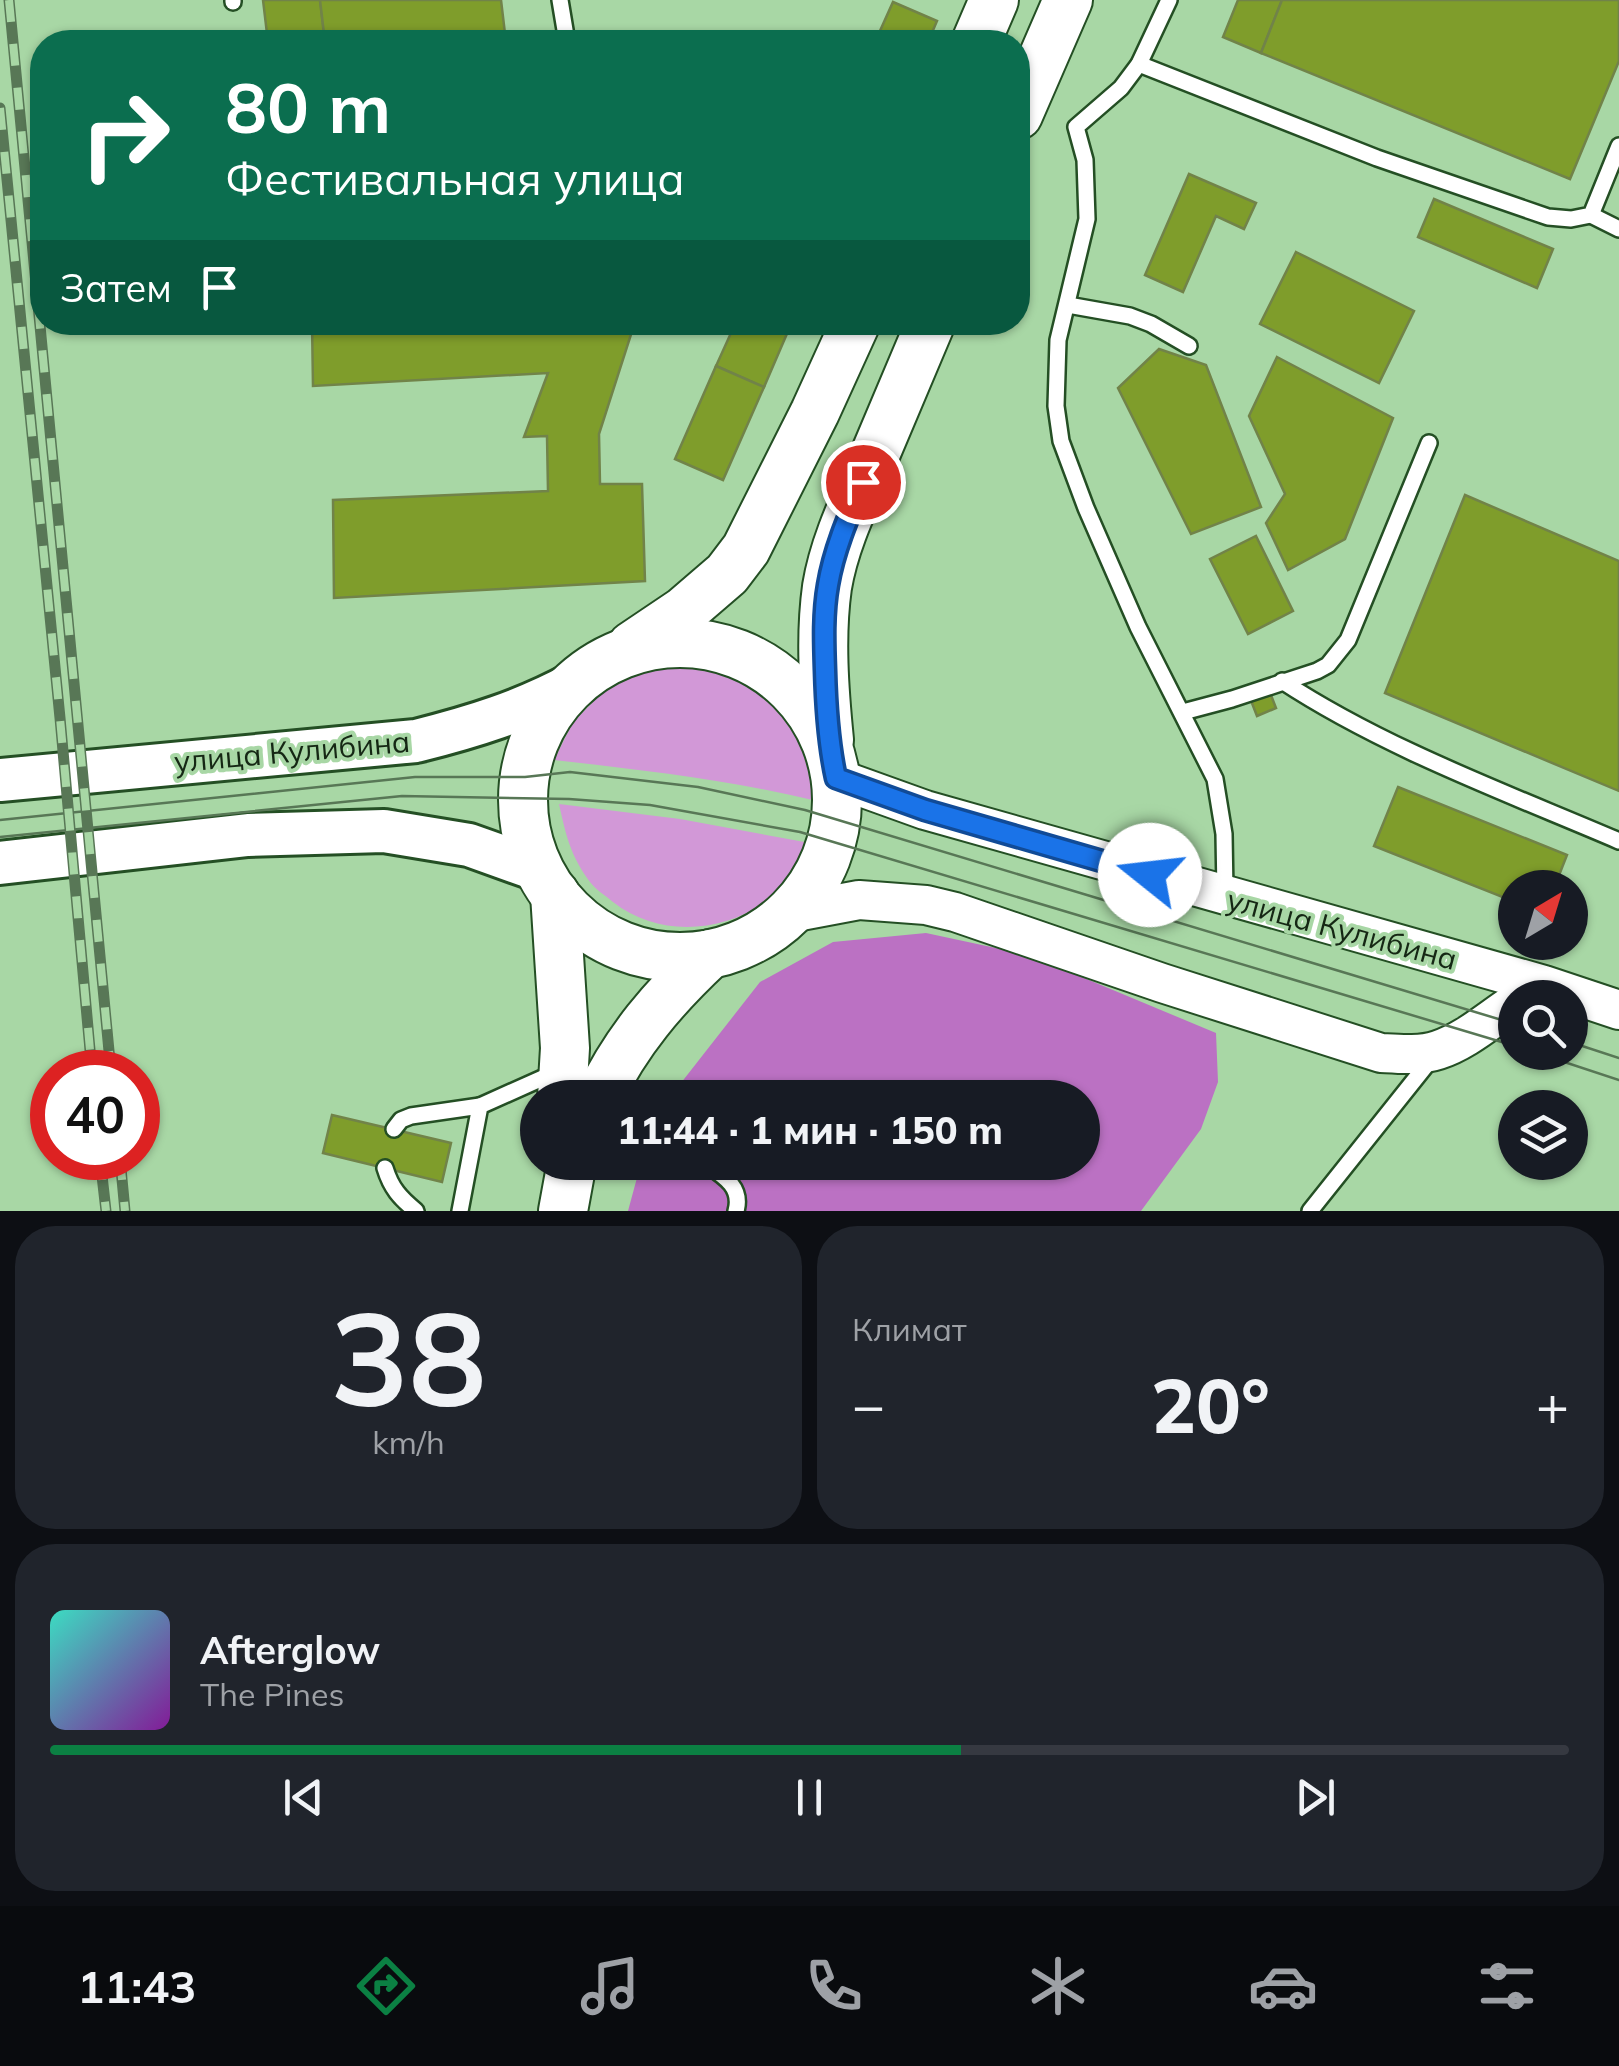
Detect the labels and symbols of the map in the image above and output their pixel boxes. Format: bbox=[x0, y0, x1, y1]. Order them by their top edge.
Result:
pin bbox=[821, 440, 906, 525]
street label: улица Кулибина bbox=[172, 722, 412, 780]
position arrow bbox=[1098, 823, 1202, 927]
north arrow bbox=[1498, 870, 1588, 960]
street label: улица Кулибина bbox=[1223, 880, 1461, 978]
speed limit sign: 40 bbox=[30, 1050, 160, 1180]

